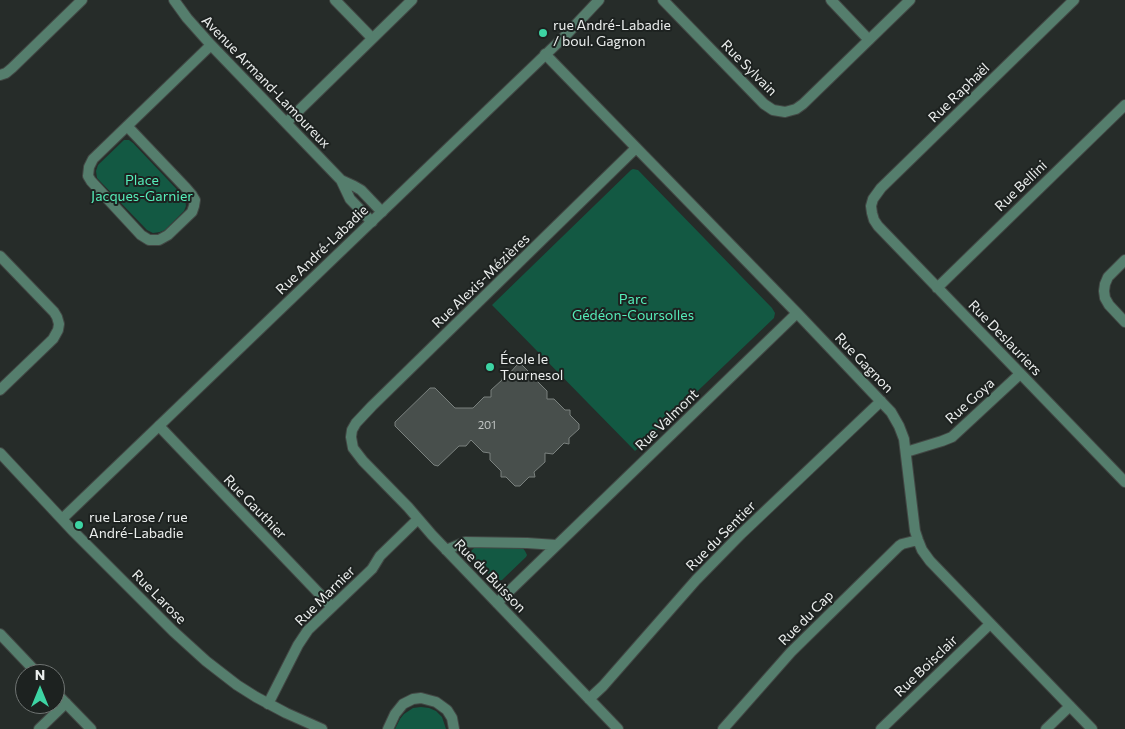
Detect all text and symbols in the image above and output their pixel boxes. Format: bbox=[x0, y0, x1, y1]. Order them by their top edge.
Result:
street label: Avenue Armand-Lamoureux bbox=[198, 12, 334, 152]
place label: rue André-Labadie / boul. Gagnon bbox=[553, 17, 671, 49]
marker: rue André-Labadie / boul. Gagnon bbox=[537, 27, 549, 39]
street label: Rue Sylvain bbox=[718, 37, 780, 99]
street label: Rue Raphaël bbox=[925, 60, 993, 126]
street label: Rue Bellini bbox=[991, 157, 1051, 215]
park label: Place Jacques-Garnier bbox=[91, 172, 193, 204]
street label: Rue André-Labadie bbox=[272, 202, 372, 298]
street label: Rue Alexis-Mézières bbox=[429, 230, 533, 332]
park label: Parc Gédéon-Coursolles bbox=[572, 291, 694, 324]
street label: Rue Deslauriers bbox=[965, 297, 1045, 379]
street label: Rue Gagnon bbox=[831, 330, 897, 396]
place label: École le Tournesol bbox=[500, 351, 563, 384]
marker: École le Tournesol bbox=[484, 361, 496, 373]
street label: Rue Goya bbox=[942, 375, 998, 427]
street label: Rue Valmont bbox=[632, 386, 702, 454]
house number: 201 bbox=[478, 418, 496, 432]
street label: Rue Gauthier bbox=[220, 471, 290, 543]
street label: Rue du Sentier bbox=[683, 498, 759, 574]
place label: rue Larose / rue André-Labadie bbox=[89, 509, 188, 542]
marker: rue Larose / rue André-Labadie bbox=[73, 519, 85, 531]
street label: Rue du Buisson bbox=[451, 536, 529, 616]
street label: Rue Marnier bbox=[291, 562, 359, 630]
street label: Rue Larose bbox=[128, 566, 190, 628]
street label: Rue du Cap bbox=[775, 587, 837, 649]
street label: Rue Boisclair bbox=[891, 632, 961, 700]
north arrow bbox=[15, 664, 65, 714]
text: N bbox=[35, 666, 45, 683]

